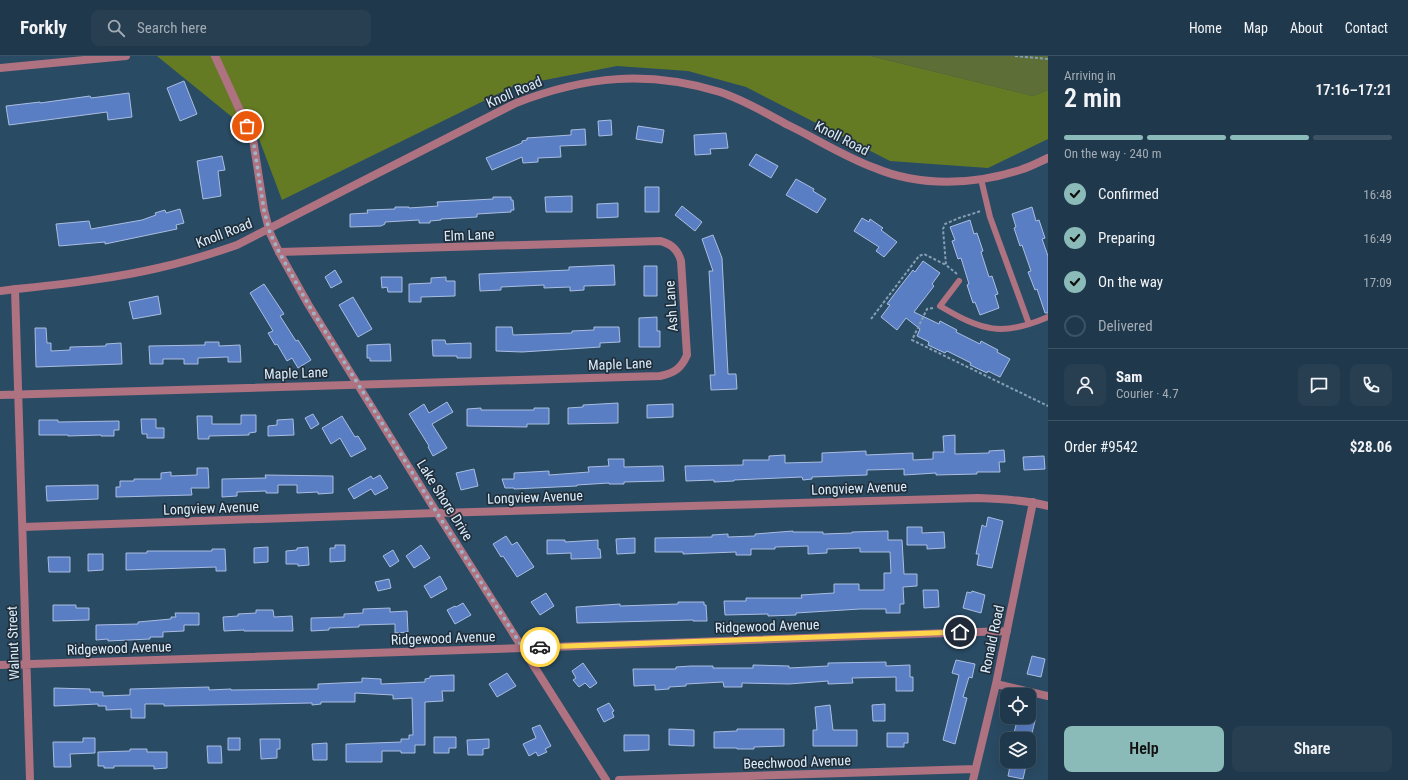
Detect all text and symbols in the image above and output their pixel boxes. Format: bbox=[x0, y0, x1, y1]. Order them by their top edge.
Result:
search box bbox=[91, 10, 371, 46]
text: Forkly bbox=[20, 16, 67, 39]
icon: search bbox=[105, 17, 127, 39]
text: Search here bbox=[137, 19, 207, 37]
text: Home bbox=[1189, 20, 1222, 36]
text: Map bbox=[1244, 20, 1268, 36]
text: About bbox=[1290, 20, 1323, 36]
text: Contact bbox=[1345, 20, 1388, 36]
text: Arriving in bbox=[1064, 68, 1116, 83]
street label: Knoll Road bbox=[484, 73, 544, 111]
text: 17:16–17:21 bbox=[1315, 81, 1392, 99]
text: 2 min bbox=[1064, 83, 1122, 113]
pin bbox=[230, 109, 264, 143]
icon: bag bbox=[236, 115, 258, 137]
street label: Knoll Road bbox=[812, 117, 872, 159]
text: On the way · 240 m bbox=[1064, 146, 1161, 161]
icon: check bbox=[1064, 183, 1086, 205]
text: Confirmed bbox=[1098, 185, 1159, 203]
text: 16:48 bbox=[1363, 187, 1392, 202]
street label: Knoll Road bbox=[194, 215, 254, 251]
street label: Elm Lane bbox=[443, 226, 495, 244]
icon: check bbox=[1064, 227, 1086, 249]
text: Preparing bbox=[1098, 229, 1155, 247]
text: 16:49 bbox=[1363, 231, 1392, 246]
icon: check bbox=[1064, 271, 1086, 293]
text: On the way bbox=[1098, 273, 1163, 291]
text: 17:09 bbox=[1363, 275, 1392, 290]
street label: Ash Lane bbox=[661, 279, 681, 332]
text: Delivered bbox=[1098, 317, 1153, 335]
street label: Maple Lane bbox=[588, 355, 653, 373]
street label: Maple Lane bbox=[264, 364, 329, 382]
button: person bbox=[1064, 364, 1106, 406]
button: chat bbox=[1298, 364, 1340, 406]
button: phone bbox=[1350, 364, 1392, 406]
text: Sam bbox=[1116, 368, 1142, 386]
text: Courier · 4.7 bbox=[1116, 386, 1179, 401]
text: Order #9542 bbox=[1064, 438, 1138, 456]
text: $28.06 bbox=[1350, 438, 1392, 456]
street label: Lake Shore Drive bbox=[414, 457, 476, 544]
street label: Longview Avenue bbox=[811, 478, 908, 498]
street label: Longview Avenue bbox=[487, 487, 584, 507]
street label: Longview Avenue bbox=[163, 498, 260, 518]
street label: Ronald Road bbox=[977, 603, 1007, 675]
street label: Walnut Street bbox=[4, 606, 22, 680]
pin bbox=[943, 615, 977, 649]
street label: Ridgewood Avenue bbox=[714, 616, 820, 636]
icon: home bbox=[949, 621, 971, 643]
courier bbox=[520, 627, 560, 667]
street label: Ridgewood Avenue bbox=[390, 628, 496, 648]
icon: car bbox=[529, 636, 551, 658]
street label: Ridgewood Avenue bbox=[66, 638, 172, 658]
map controls bbox=[1000, 688, 1036, 768]
button: locate bbox=[1000, 688, 1036, 724]
button: Help bbox=[1064, 726, 1224, 772]
button: Share bbox=[1232, 726, 1392, 772]
button: layers bbox=[1000, 732, 1036, 768]
street label: Beechwood Avenue bbox=[743, 752, 851, 772]

